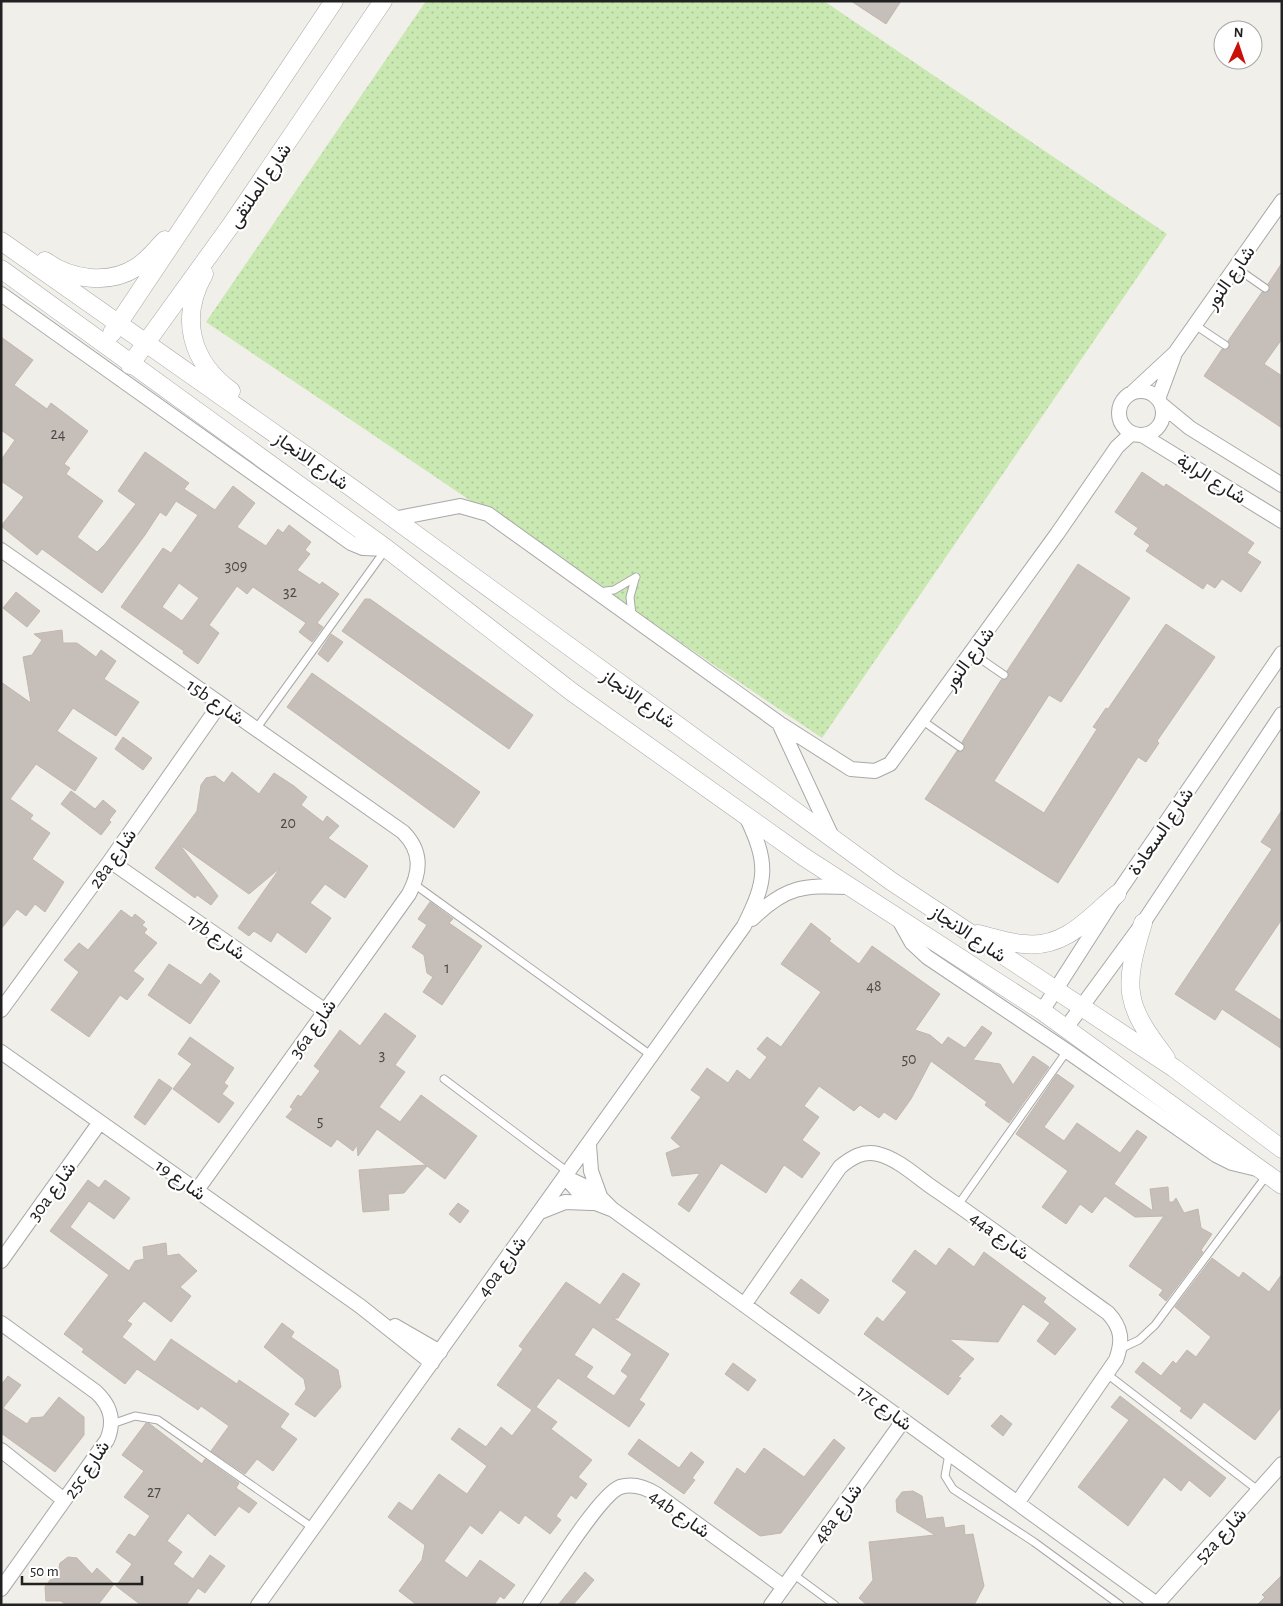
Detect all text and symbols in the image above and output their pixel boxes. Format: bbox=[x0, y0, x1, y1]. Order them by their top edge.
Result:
north arrow bbox=[1213, 20, 1263, 70]
text: N bbox=[1233, 26, 1244, 40]
street label: شارع الملتقى bbox=[225, 140, 297, 233]
street label: شارع النور bbox=[1201, 243, 1260, 315]
house number: 24 bbox=[51, 426, 66, 442]
street label: شارع الانجاز bbox=[268, 428, 352, 495]
street label: شارع الراية bbox=[1172, 451, 1249, 510]
house number: 309 bbox=[225, 558, 247, 574]
house number: 32 bbox=[283, 584, 297, 600]
street label: شارع النور bbox=[940, 624, 1000, 696]
street label: شارع الانجاز bbox=[596, 666, 679, 734]
street label: 15b شارع bbox=[182, 676, 247, 730]
street label: شارع السعادة bbox=[1125, 785, 1199, 880]
house number: 20 bbox=[280, 815, 296, 831]
street label: 28a شارع bbox=[86, 826, 142, 893]
street label: شارع الانجاز bbox=[925, 902, 1009, 968]
street label: 17b شارع bbox=[183, 911, 248, 965]
house number: 1 bbox=[444, 960, 450, 976]
house number: 48 bbox=[866, 978, 882, 994]
street label: 36a شارع bbox=[286, 996, 342, 1063]
house number: 3 bbox=[379, 1047, 385, 1063]
house number: 50 bbox=[901, 1051, 917, 1067]
house number: 5 bbox=[317, 1113, 323, 1129]
street label: شارع 19 bbox=[150, 1156, 209, 1206]
street label: 30a شارع bbox=[25, 1159, 82, 1226]
street label: 44a شارع bbox=[965, 1208, 1032, 1266]
street label: 40a شارع bbox=[474, 1233, 532, 1302]
street label: 17c شارع bbox=[852, 1382, 915, 1436]
street label: 25c شارع bbox=[61, 1437, 115, 1503]
street label: 48a شارع bbox=[810, 1481, 868, 1548]
house number: 27 bbox=[147, 1484, 161, 1500]
street label: 44b شارع bbox=[644, 1487, 713, 1544]
street label: 52a شارع bbox=[1192, 1505, 1252, 1568]
scale bar bbox=[22, 1554, 142, 1586]
text: 50 m bbox=[30, 1564, 59, 1579]

